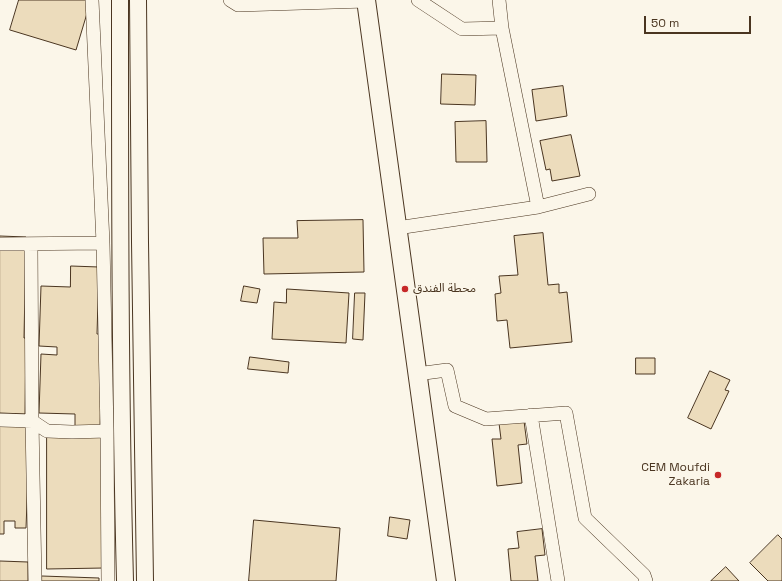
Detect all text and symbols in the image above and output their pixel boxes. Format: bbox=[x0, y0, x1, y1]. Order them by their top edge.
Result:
scale bar bbox=[646, 8, 753, 34]
text: 50 m bbox=[651, 15, 679, 31]
place label: محطة الفندق bbox=[413, 282, 476, 296]
marker: محطة الفندق bbox=[400, 284, 410, 294]
place label: CEM Moufdi Zakaria bbox=[641, 461, 710, 489]
marker: CEM Moufdi Zakaria bbox=[713, 470, 723, 480]

